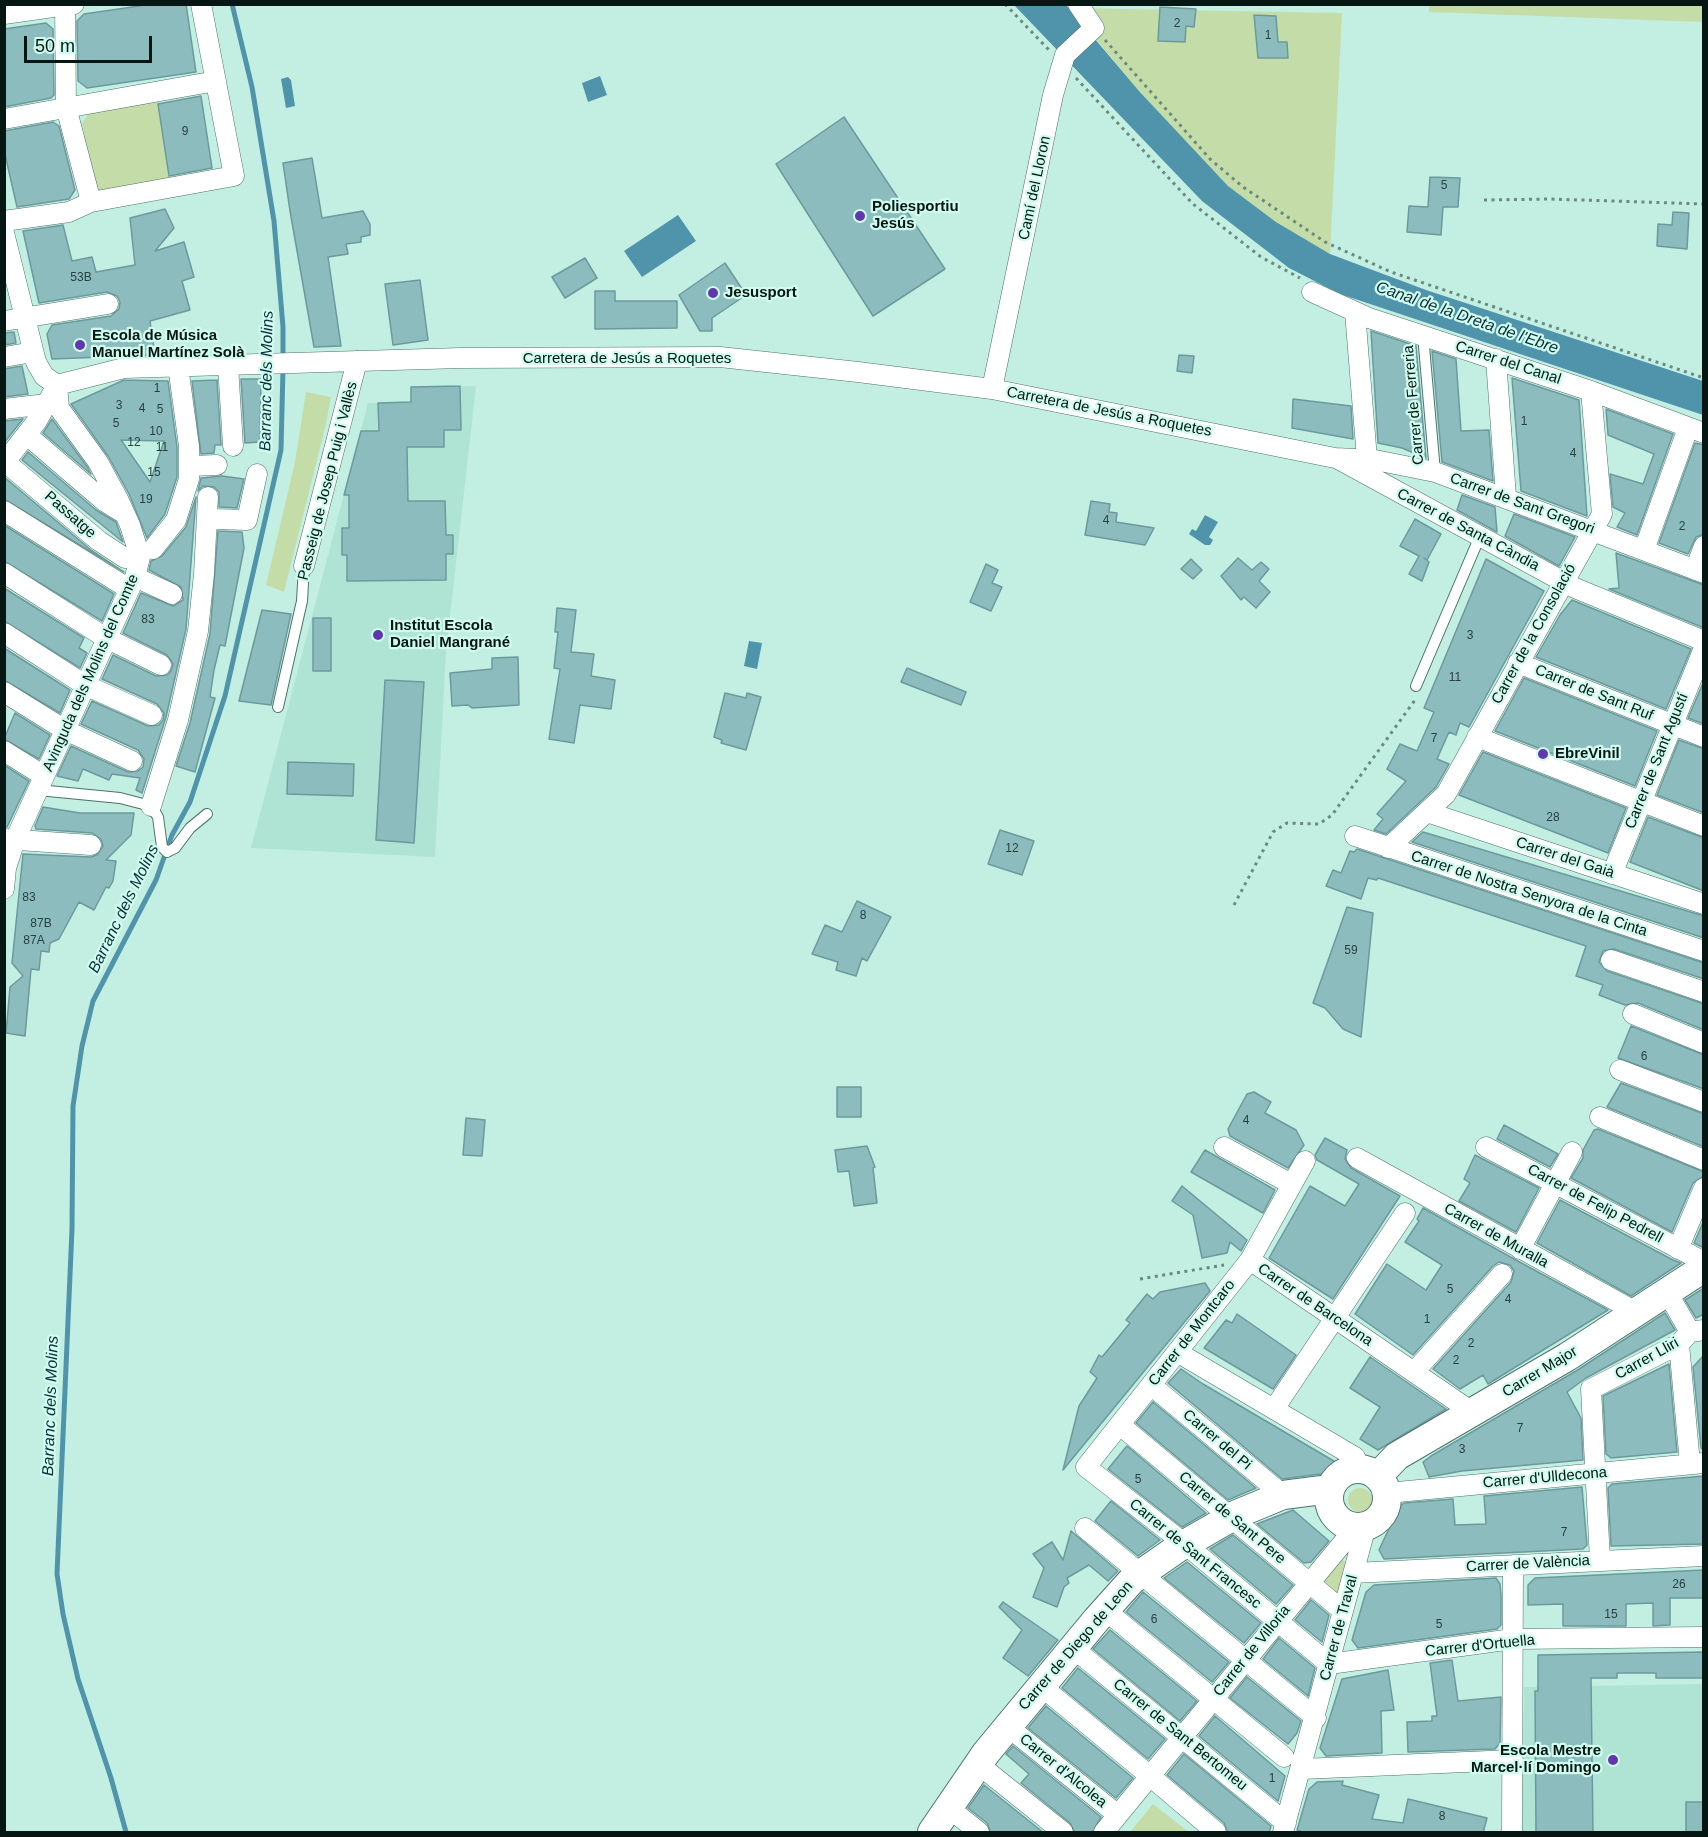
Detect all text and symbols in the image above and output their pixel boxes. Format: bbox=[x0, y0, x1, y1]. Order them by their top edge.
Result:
house number: 2 bbox=[1174, 17, 1180, 31]
scale bar bbox=[27, 24, 154, 62]
house number: 1 bbox=[1265, 29, 1271, 43]
text: 50 m bbox=[35, 36, 75, 56]
house number: 9 bbox=[182, 125, 188, 139]
street label: Camí del Lloron bbox=[1015, 134, 1055, 242]
house number: 5 bbox=[1441, 179, 1447, 193]
place label: Poliesportiu Jesús bbox=[872, 198, 959, 233]
marker: Poliesportiu Jesús bbox=[853, 209, 867, 223]
house number: 53B bbox=[70, 271, 92, 285]
water label: Canal de la Dreta de l'Ebre bbox=[1373, 278, 1561, 358]
place label: Jesusport bbox=[725, 284, 797, 302]
marker: Jesusport bbox=[706, 286, 720, 300]
water label: Barranc dels Molins bbox=[256, 311, 278, 451]
place label: Escola de Música Manuel Martínez Solà bbox=[92, 327, 245, 362]
street label: Carrer del Canal bbox=[1453, 337, 1563, 389]
marker: Escola de Música Manuel Martínez Solà bbox=[73, 338, 87, 352]
street label: Carrer de Ferreria bbox=[1400, 344, 1428, 466]
street label: Carretera de Jesús a Roquetes bbox=[523, 350, 731, 368]
street label: Passeig de Josep Puig i Vallès bbox=[295, 380, 361, 582]
house number: 1 bbox=[154, 382, 160, 396]
street label: Carretera de Jesús a Roquetes bbox=[1005, 383, 1213, 441]
house number: 3 bbox=[116, 399, 122, 413]
house number: 4 bbox=[139, 402, 145, 416]
house number: 5 bbox=[157, 403, 163, 417]
house number: 1 bbox=[1521, 415, 1527, 429]
house number: 5 bbox=[113, 417, 119, 431]
house number: 10 bbox=[149, 425, 163, 439]
house number: 12 bbox=[127, 436, 141, 450]
house number: 11 bbox=[156, 441, 168, 455]
house number: 4 bbox=[1570, 447, 1576, 461]
house number: 15 bbox=[147, 466, 161, 480]
street label: Carrer de Sant Gregori bbox=[1447, 469, 1597, 539]
street label: Carrer de Santa Càndia bbox=[1394, 485, 1542, 575]
street label: Passatge bbox=[40, 488, 100, 542]
house number: 19 bbox=[139, 493, 153, 507]
house number: 4 bbox=[1103, 514, 1109, 528]
house number: 2 bbox=[1679, 520, 1685, 534]
street label: Carrer de la Consolació bbox=[1488, 561, 1580, 707]
street label: Avinguda dels Molins del Comte bbox=[39, 572, 143, 774]
house number: 83 bbox=[141, 613, 155, 627]
place label: Institut Escola Daniel Mangrané bbox=[390, 617, 510, 652]
marker: Institut Escola Daniel Mangrané bbox=[371, 628, 385, 642]
house number: 3 bbox=[1467, 629, 1473, 643]
street label: Carrer de Sant Ruf bbox=[1532, 661, 1656, 725]
house number: 11 bbox=[1449, 671, 1461, 685]
street label: Carrer de Sant Agustí bbox=[1621, 690, 1693, 832]
house number: 7 bbox=[1431, 732, 1437, 746]
place label: EbreVinil bbox=[1555, 745, 1620, 763]
marker: EbreVinil bbox=[1536, 747, 1550, 761]
house number: 28 bbox=[1546, 811, 1560, 825]
street label: Carrer del Gaià bbox=[1513, 834, 1617, 882]
water label: Barranc dels Molins bbox=[85, 842, 163, 976]
house number: 12 bbox=[1005, 842, 1019, 856]
street label: Carrer de Nostra Senyora de la Cinta bbox=[1408, 847, 1650, 941]
house number: 83 bbox=[22, 891, 36, 905]
house number: 8 bbox=[860, 909, 866, 923]
house number: 87B bbox=[30, 917, 52, 931]
house number: 87A bbox=[23, 934, 45, 948]
house number: 59 bbox=[1344, 944, 1358, 958]
house number: 6 bbox=[1641, 1050, 1647, 1064]
house number: 4 bbox=[1243, 1114, 1249, 1128]
street label: Carrer de Felip Pedrell bbox=[1524, 1161, 1666, 1247]
street label: Carrer de Muralla bbox=[1441, 1200, 1551, 1272]
street label: Carrer de Barcelona bbox=[1254, 1260, 1376, 1350]
street label: Carrer de Montcaro bbox=[1145, 1276, 1239, 1390]
house number: 5 bbox=[1447, 1283, 1453, 1297]
house number: 4 bbox=[1505, 1293, 1511, 1307]
house number: 1 bbox=[1424, 1313, 1430, 1327]
street label: Carrer Lliri bbox=[1612, 1334, 1682, 1384]
water label: Barranc dels Molins bbox=[39, 1335, 63, 1477]
house number: 2 bbox=[1468, 1337, 1474, 1351]
street label: Carrer Major bbox=[1499, 1343, 1581, 1401]
house number: 2 bbox=[1453, 1354, 1459, 1368]
street label: Carrer del Pi bbox=[1179, 1406, 1255, 1474]
house number: 7 bbox=[1517, 1422, 1523, 1436]
house number: 3 bbox=[1459, 1443, 1465, 1457]
street label: Carrer d'Ulldecona bbox=[1482, 1464, 1608, 1492]
street label: Carrer de Sant Pere bbox=[1175, 1468, 1289, 1568]
house number: 5 bbox=[1135, 1473, 1141, 1487]
street label: Carrer de Sant Francesc bbox=[1126, 1495, 1264, 1613]
house number: 7 bbox=[1561, 1526, 1567, 1540]
street label: Carrer de València bbox=[1466, 1552, 1590, 1576]
street label: Carrer de Traval bbox=[1316, 1573, 1362, 1683]
street label: Carrer de Diego de Leon bbox=[1015, 1578, 1137, 1714]
house number: 26 bbox=[1672, 1578, 1686, 1592]
street label: Carrer de Villoria bbox=[1210, 1602, 1294, 1700]
house number: 15 bbox=[1604, 1608, 1618, 1622]
house number: 6 bbox=[1151, 1613, 1157, 1627]
house number: 5 bbox=[1436, 1618, 1442, 1632]
street label: Carrer d'Ortuella bbox=[1424, 1631, 1536, 1661]
street label: Carrer de Sant Bertomeu bbox=[1109, 1675, 1251, 1795]
street label: Carrer d'Alcolea bbox=[1016, 1730, 1110, 1812]
place label: Escola Mestre Marcel·lí Domingo bbox=[1471, 1742, 1601, 1777]
marker: Escola Mestre Marcel·lí Domingo bbox=[1606, 1753, 1620, 1767]
house number: 1 bbox=[1269, 1772, 1275, 1786]
house number: 8 bbox=[1439, 1810, 1445, 1824]

